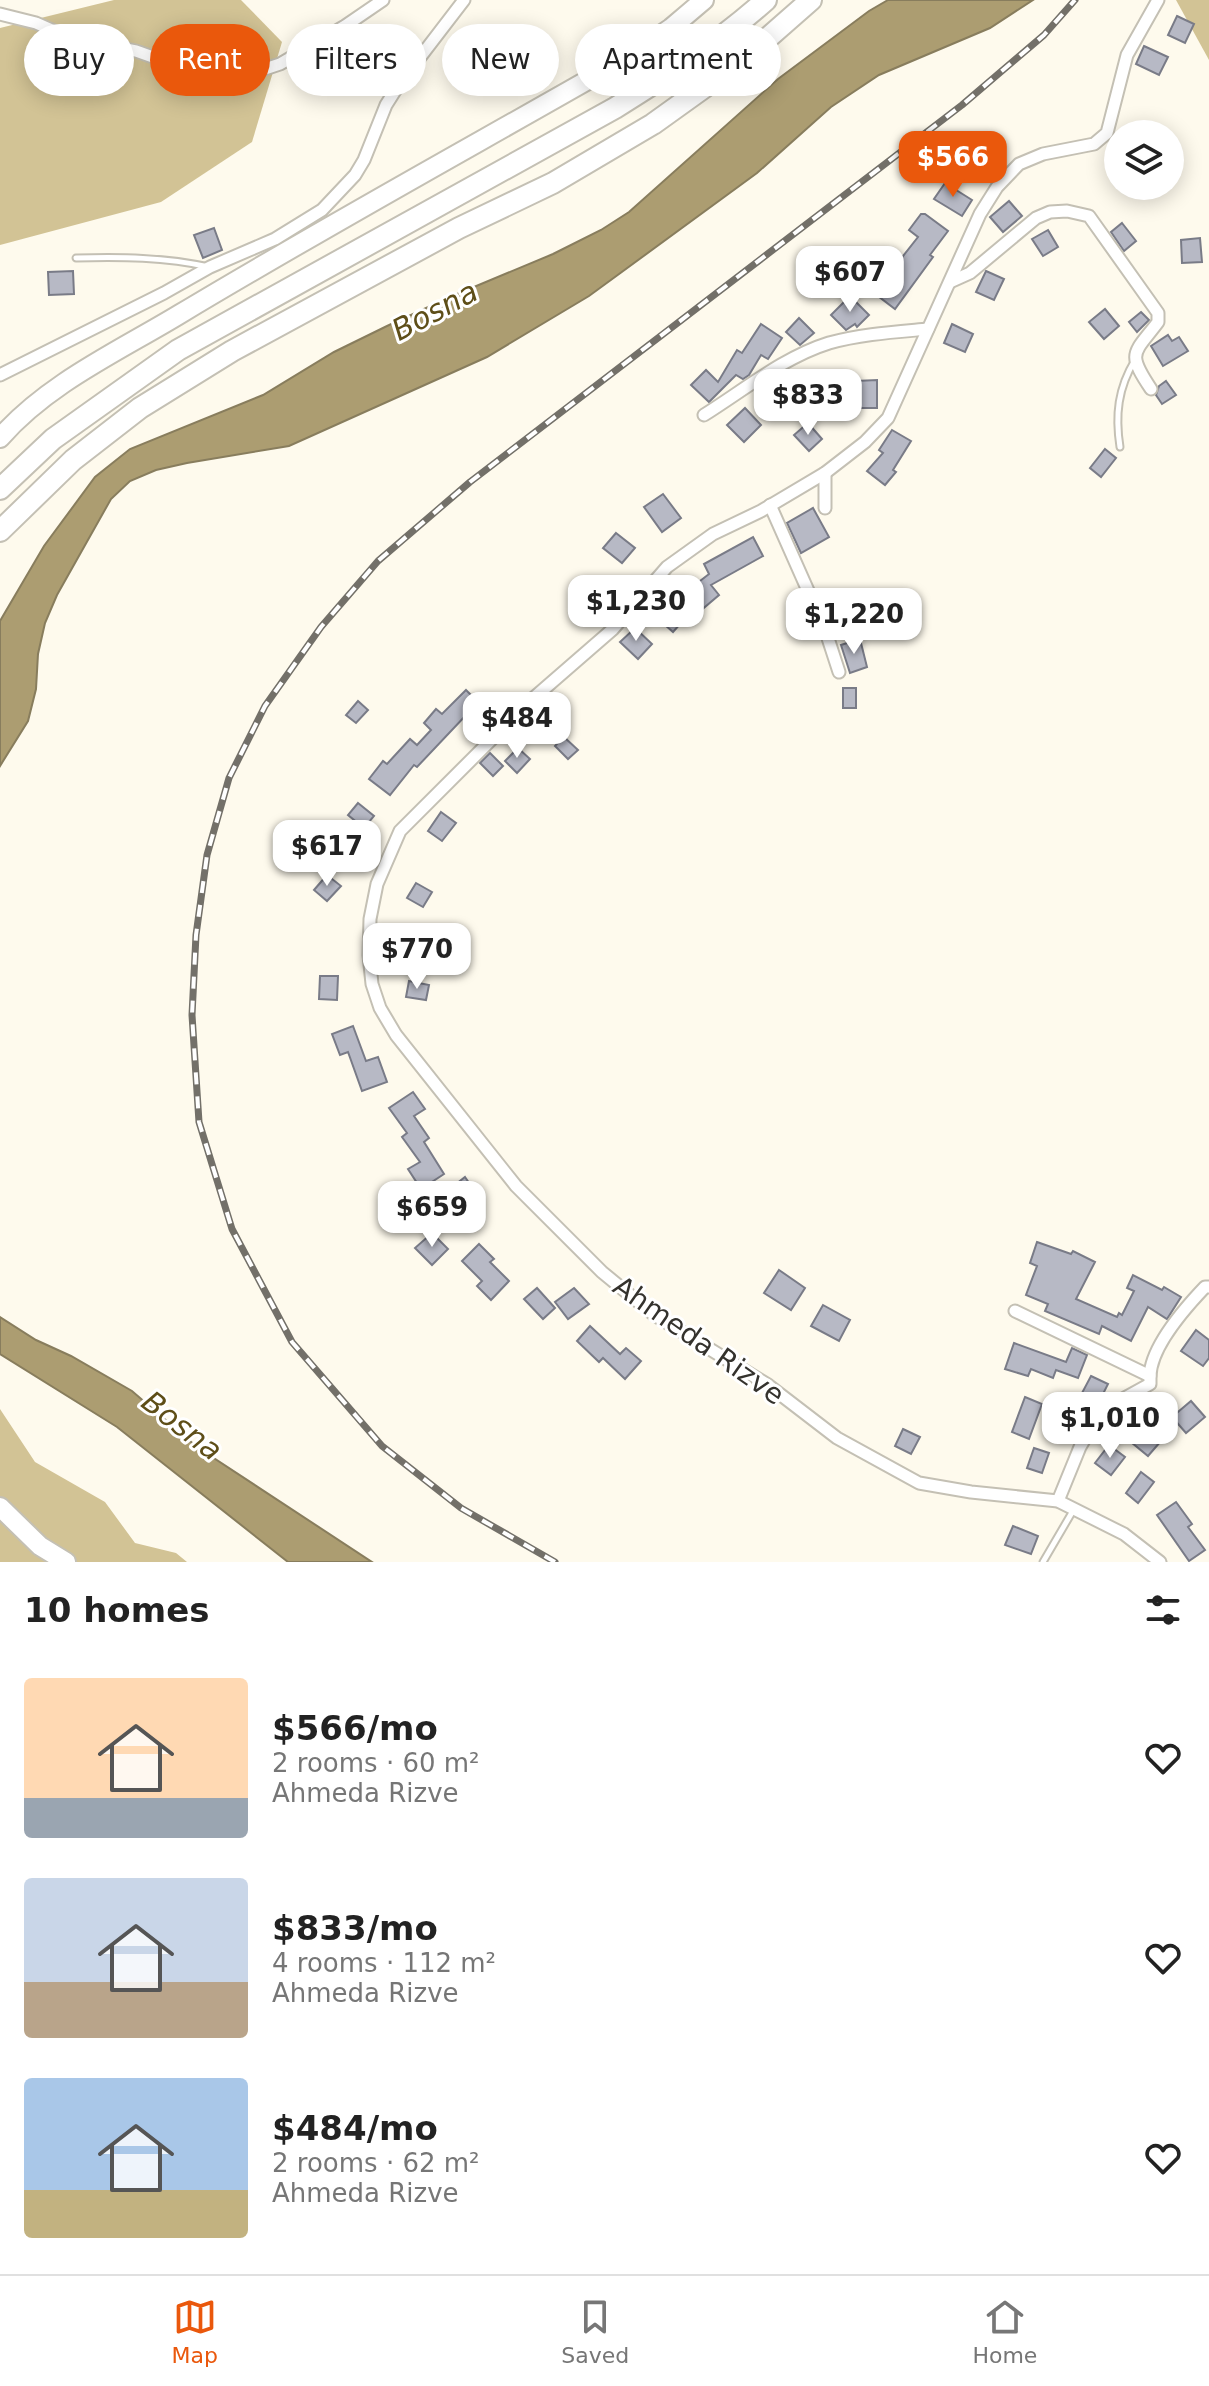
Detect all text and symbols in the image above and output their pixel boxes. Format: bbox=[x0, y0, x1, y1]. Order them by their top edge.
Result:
chip: Buy bbox=[24, 24, 134, 96]
chip: Rent bbox=[150, 24, 270, 96]
chip: Filters bbox=[286, 24, 426, 96]
chip: New bbox=[442, 24, 559, 96]
chip: Apartment bbox=[575, 24, 781, 96]
map controls bbox=[1104, 120, 1184, 200]
button: layers bbox=[1104, 120, 1184, 200]
pin: $566 bbox=[906, 131, 1000, 199]
text: $566 bbox=[917, 142, 989, 172]
pin: $607 bbox=[803, 246, 897, 314]
text: $607 bbox=[814, 257, 886, 287]
water label: Bosna bbox=[386, 274, 484, 348]
pin: $833 bbox=[761, 369, 855, 437]
text: $833 bbox=[772, 380, 844, 410]
pin: $1,230 bbox=[571, 575, 701, 643]
text: $1,230 bbox=[586, 586, 686, 616]
pin: $1,220 bbox=[789, 588, 919, 656]
text: $1,220 bbox=[804, 599, 904, 629]
pin: $484 bbox=[470, 692, 564, 760]
text: $484 bbox=[481, 703, 553, 733]
pin: $617 bbox=[280, 820, 374, 888]
text: $617 bbox=[291, 831, 363, 861]
pin: $770 bbox=[370, 923, 464, 991]
text: $770 bbox=[381, 934, 453, 964]
pin: $659 bbox=[385, 1181, 479, 1249]
text: $659 bbox=[396, 1192, 468, 1222]
street label: Ahmeda Rizve bbox=[607, 1269, 790, 1412]
water label: Bosna bbox=[135, 1384, 229, 1468]
pin: $1,010 bbox=[1045, 1392, 1175, 1460]
text: $1,010 bbox=[1060, 1403, 1160, 1433]
icon: filters bbox=[1141, 1588, 1185, 1632]
text: 10 homes bbox=[24, 1590, 209, 1630]
text: $566/mo bbox=[272, 1708, 438, 1748]
icon: home bbox=[88, 1710, 184, 1806]
icon: heart bbox=[1141, 1736, 1185, 1780]
text: 2 rooms · 60 m² bbox=[272, 1748, 480, 1778]
text: Ahmeda Rizve bbox=[272, 1778, 459, 1808]
text: $833/mo bbox=[272, 1908, 438, 1948]
icon: home bbox=[88, 1910, 184, 2006]
icon: heart bbox=[1141, 1936, 1185, 1980]
text: 4 rooms · 112 m² bbox=[272, 1948, 496, 1978]
text: Ahmeda Rizve bbox=[272, 1978, 459, 2008]
text: $484/mo bbox=[272, 2108, 438, 2148]
icon: home bbox=[88, 2110, 184, 2206]
icon: heart bbox=[1141, 2136, 1185, 2180]
text: 2 rooms · 62 m² bbox=[272, 2148, 480, 2178]
text: Ahmeda Rizve bbox=[272, 2178, 459, 2208]
tab: Map bbox=[172, 2295, 218, 2368]
tab: Saved bbox=[561, 2295, 629, 2368]
tab: Home bbox=[972, 2295, 1037, 2368]

